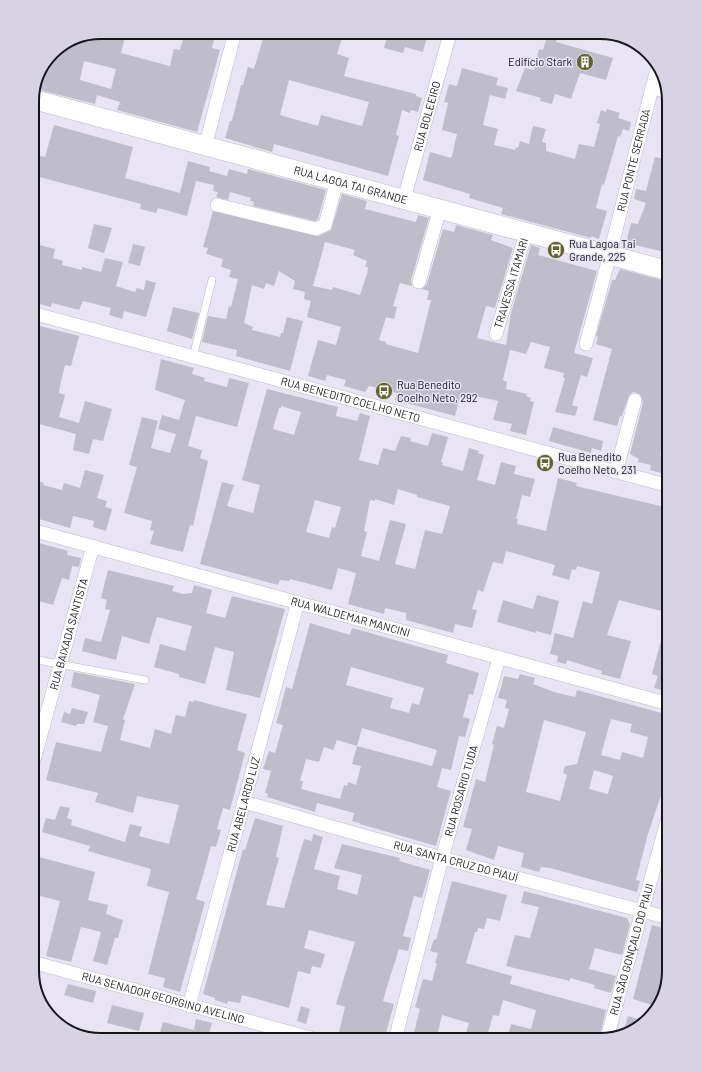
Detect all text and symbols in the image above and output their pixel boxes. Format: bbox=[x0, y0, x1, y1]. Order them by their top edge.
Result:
building icon: Edifício Stark bbox=[575, 52, 595, 72]
place label: Edifício Stark bbox=[508, 55, 572, 68]
street label: RUA BOLEEIRO bbox=[411, 79, 443, 153]
street label: RUA PONTE SERRADA bbox=[614, 107, 652, 213]
street label: RUA LAGOA TAI GRANDE bbox=[292, 163, 409, 206]
street label: TRAVESSA ITAMARI bbox=[491, 236, 530, 330]
place label: Rua Lagoa Tai Grande, 225 bbox=[569, 237, 636, 263]
bus stop icon: Rua Lagoa Tai Grande, 225 bbox=[546, 240, 566, 260]
street label: RUA BENEDITO COELHO NETO bbox=[279, 374, 422, 424]
place label: Rua Benedito Coelho Neto, 292 bbox=[397, 378, 478, 404]
bus stop icon: Rua Benedito Coelho Neto, 292 bbox=[374, 381, 394, 401]
place label: Rua Benedito Coelho Neto, 231 bbox=[558, 450, 636, 476]
bus stop icon: Rua Benedito Coelho Neto, 231 bbox=[535, 453, 555, 473]
street label: RUA BAIXADA SANTISTA bbox=[47, 576, 90, 691]
street label: RUA WALDEMAR MANCINI bbox=[289, 594, 412, 639]
street label: RUA ROSARIO TUDA bbox=[441, 743, 480, 838]
street label: RUA ABELARDO LUZ bbox=[224, 755, 262, 853]
street label: RUA SANTA CRUZ DO PIAUÍ bbox=[392, 838, 520, 884]
street label: RUA SÃO GONÇALO DO PIAUI bbox=[607, 882, 655, 1017]
street label: RUA SENADOR GEORGINO AVELINO bbox=[81, 969, 246, 1026]

